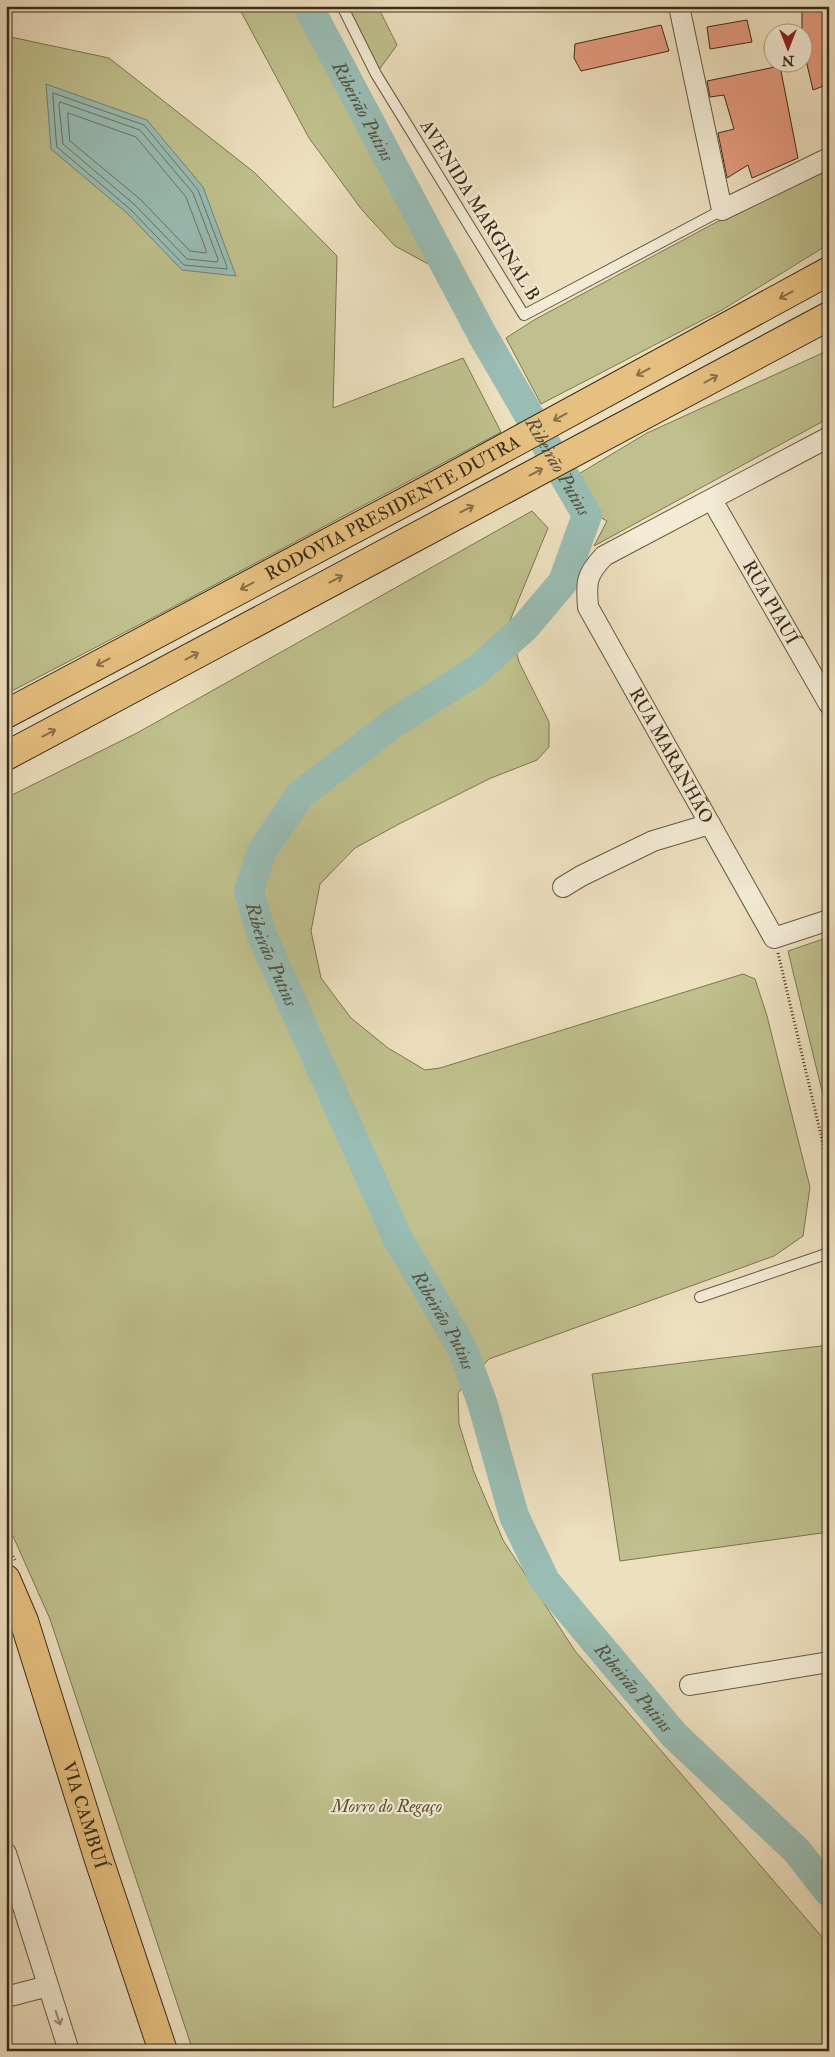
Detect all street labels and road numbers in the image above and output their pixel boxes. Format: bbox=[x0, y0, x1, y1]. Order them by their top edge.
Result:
street label: AVENIDA MARGINAL B bbox=[414, 115, 545, 305]
street label: RODOVIA PRESIDENTE DUTRA bbox=[261, 430, 525, 586]
street label: RUA PIAUÍ bbox=[737, 556, 804, 649]
street label: RUA MARANHÃO bbox=[624, 684, 718, 828]
street label: VIA CAMBUÍ bbox=[57, 1759, 112, 1873]

